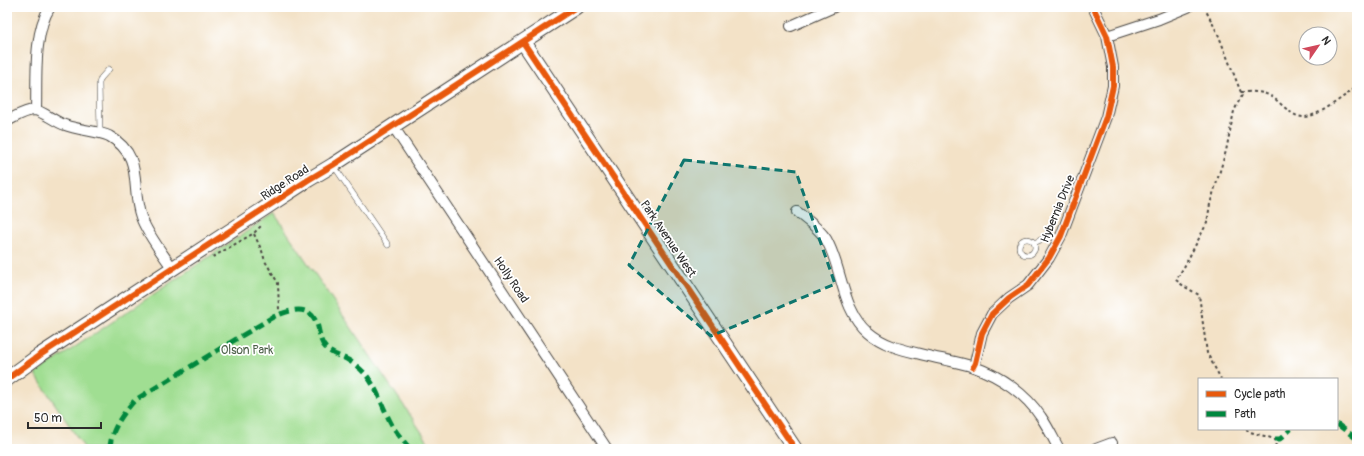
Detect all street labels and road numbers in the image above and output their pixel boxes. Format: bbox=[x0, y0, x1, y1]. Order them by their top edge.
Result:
street label: Ridge Road bbox=[258, 162, 312, 204]
street label: Hybernia Drive bbox=[1038, 173, 1078, 245]
street label: Park Avenue West bbox=[637, 198, 699, 280]
street label: Holly Road bbox=[490, 254, 532, 306]

